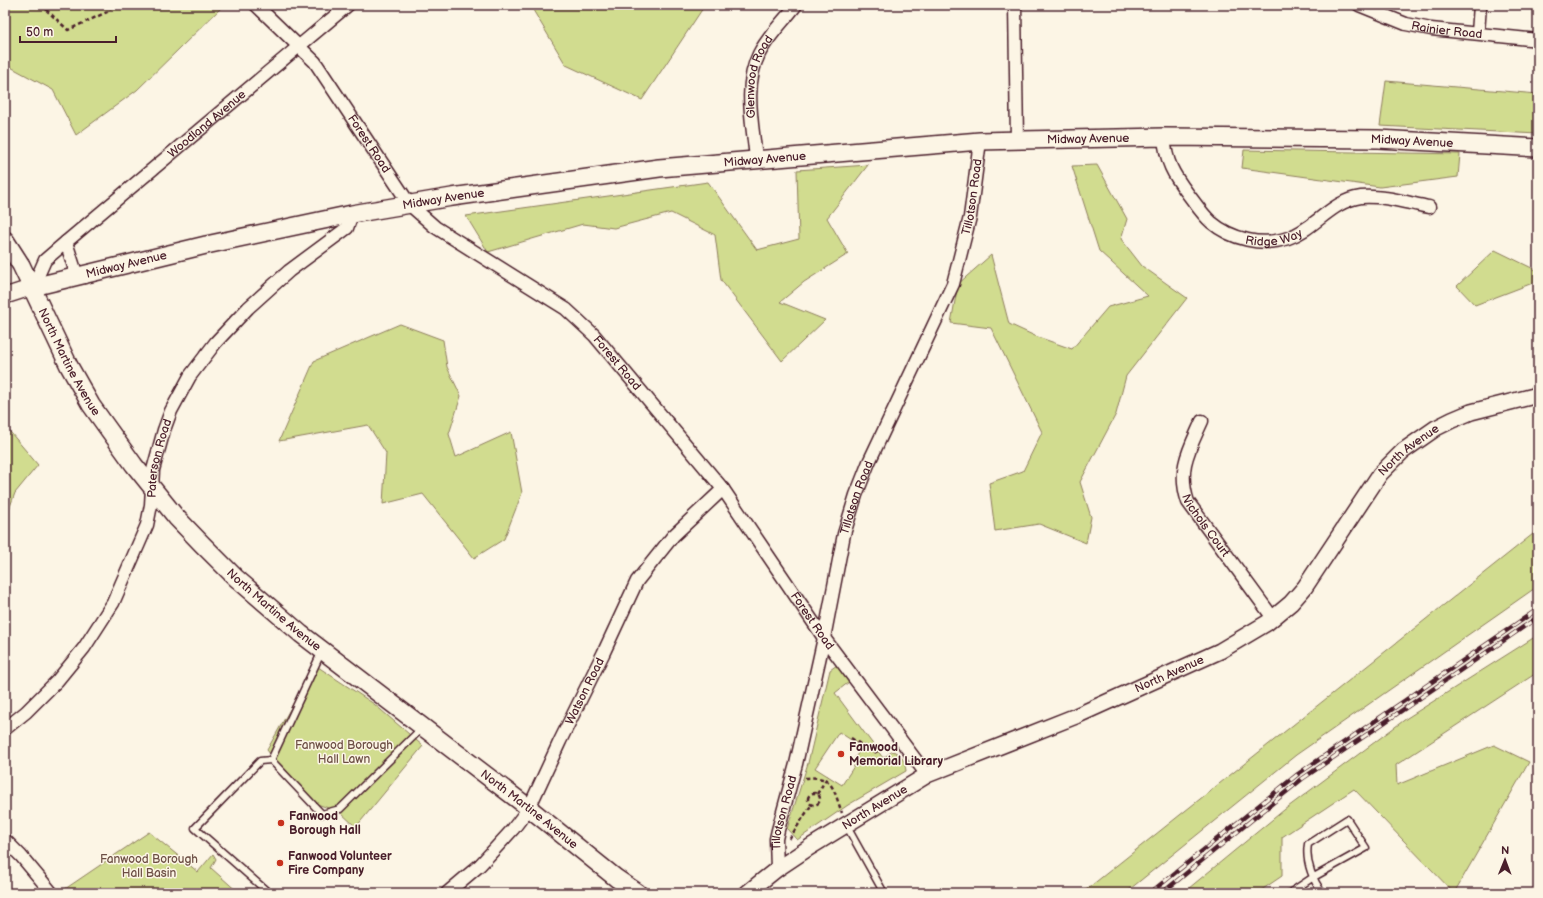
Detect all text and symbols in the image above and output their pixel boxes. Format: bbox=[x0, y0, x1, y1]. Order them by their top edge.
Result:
scale bar bbox=[20, 18, 116, 44]
street label: Rainier Road bbox=[1410, 18, 1483, 42]
text: 50 m bbox=[26, 25, 53, 40]
street label: Glenwood Road bbox=[743, 32, 776, 119]
street label: Woodland Avenue bbox=[165, 87, 249, 161]
street label: Forest Road bbox=[344, 112, 394, 176]
street label: Midway Avenue bbox=[1047, 130, 1130, 147]
street label: Midway Avenue bbox=[1371, 131, 1454, 151]
street label: Midway Avenue bbox=[723, 148, 807, 170]
street label: Tillotson Road bbox=[958, 158, 985, 237]
street label: Midway Avenue bbox=[401, 185, 485, 213]
street label: Ridge Way bbox=[1244, 225, 1305, 249]
street label: Midway Avenue bbox=[84, 247, 168, 281]
street label: North Martine Avenue bbox=[35, 306, 104, 419]
street label: Forest Road bbox=[590, 332, 645, 393]
street label: Paterson Road bbox=[144, 417, 175, 498]
street label: North Avenue bbox=[1375, 421, 1442, 479]
street label: Tillotson Road bbox=[837, 459, 876, 536]
street label: Nichols Court bbox=[1179, 492, 1233, 560]
street label: North Martine Avenue bbox=[223, 565, 324, 654]
street label: Forest Road bbox=[787, 589, 838, 653]
street label: North Avenue bbox=[1132, 652, 1206, 696]
street label: Watson Road bbox=[562, 655, 607, 727]
park label: Fanwood Borough Hall Lawn bbox=[295, 738, 393, 767]
place label: Fanwood Memorial Library bbox=[849, 740, 944, 769]
marker: Fanwood Memorial Library bbox=[836, 749, 846, 759]
street label: North Martine Avenue bbox=[478, 766, 581, 852]
street label: Tillotson Road bbox=[768, 774, 800, 851]
street label: North Avenue bbox=[839, 781, 910, 833]
place label: Fanwood Borough Hall bbox=[289, 809, 361, 838]
marker: Fanwood Borough Hall bbox=[276, 818, 286, 828]
north arrow bbox=[1485, 840, 1525, 880]
text: N bbox=[1501, 844, 1509, 857]
place label: Fanwood Volunteer Fire Company bbox=[288, 849, 392, 878]
park label: Fanwood Borough Hall Basin bbox=[100, 852, 198, 881]
marker: Fanwood Volunteer Fire Company bbox=[275, 858, 285, 868]

